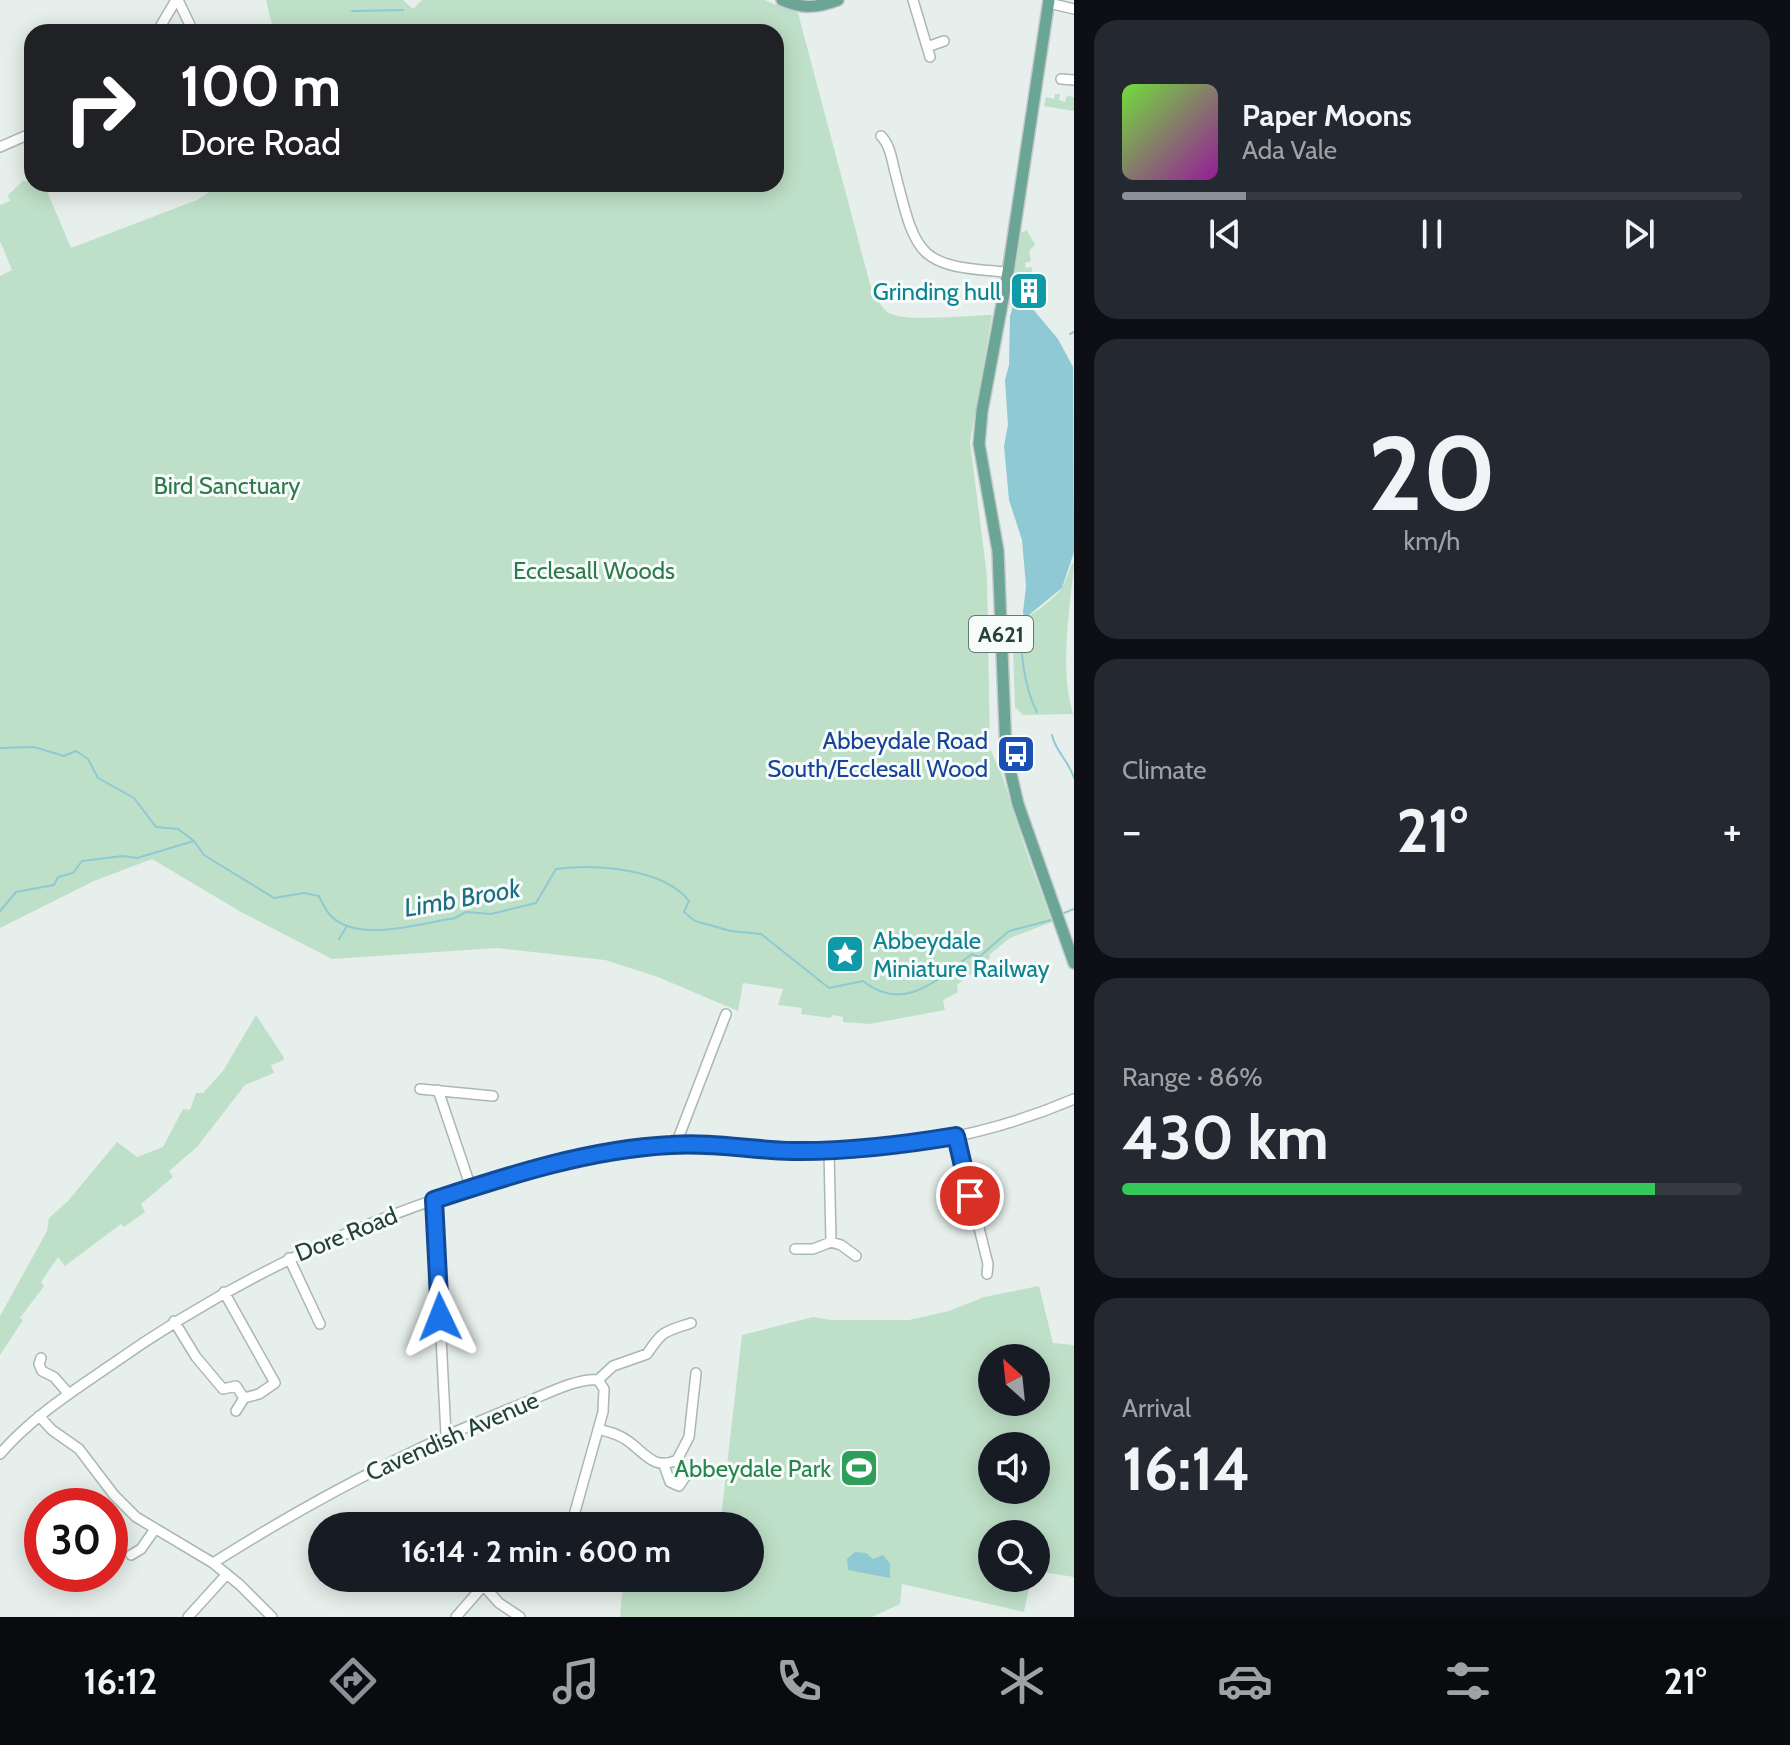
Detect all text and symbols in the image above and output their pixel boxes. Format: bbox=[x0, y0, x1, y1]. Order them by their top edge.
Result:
text: 100 m bbox=[180, 52, 341, 120]
icon: right bbox=[48, 56, 152, 160]
text: Paper Moons bbox=[1242, 97, 1412, 134]
text: Dore Road bbox=[180, 120, 341, 164]
text: Ada Vale bbox=[1242, 134, 1337, 166]
icon: previous bbox=[1203, 212, 1247, 256]
icon: pause bbox=[1410, 212, 1454, 256]
icon: next bbox=[1617, 212, 1661, 256]
building icon: Grinding hull bbox=[1008, 270, 1050, 312]
place label: Grinding hull bbox=[873, 277, 1001, 306]
text: 20 bbox=[1368, 410, 1496, 536]
park label: Bird Sanctuary bbox=[153, 471, 301, 500]
text: km/h bbox=[1404, 525, 1460, 557]
park label: Ecclesall Woods bbox=[513, 556, 675, 585]
road number: A621 bbox=[969, 616, 1033, 652]
place label: Abbeydale Road South/Ecclesall Wood bbox=[767, 726, 988, 783]
bus stop icon: Abbeydale Road South/Ecclesall Wood bbox=[995, 733, 1037, 775]
text: Climate bbox=[1122, 754, 1207, 786]
text: 21° bbox=[1396, 794, 1468, 867]
text: − bbox=[1122, 804, 1141, 857]
text: + bbox=[1723, 804, 1742, 857]
water label: Limb Brook bbox=[401, 872, 523, 924]
place label: Abbeydale Miniature Railway bbox=[873, 926, 1050, 983]
place icon: Abbeydale Miniature Railway bbox=[824, 933, 866, 975]
text: Range · 86% bbox=[1122, 1061, 1263, 1093]
text: 430 km bbox=[1122, 1101, 1329, 1174]
pin bbox=[936, 1162, 1004, 1230]
icon: arrive bbox=[948, 1174, 992, 1218]
street label: Dore Road bbox=[291, 1200, 401, 1268]
position arrow bbox=[398, 1275, 482, 1359]
north arrow bbox=[978, 1344, 1050, 1416]
map controls bbox=[978, 1344, 1050, 1592]
street label: Cavendish Avenue bbox=[361, 1385, 543, 1487]
text: Arrival bbox=[1122, 1392, 1191, 1424]
button: sound bbox=[978, 1432, 1050, 1504]
text: 16:14 bbox=[1122, 1432, 1251, 1505]
sports icon: Abbeydale Park bbox=[838, 1447, 880, 1489]
place label: Abbeydale Park bbox=[674, 1454, 831, 1483]
speed limit sign: 30 bbox=[24, 1488, 128, 1592]
button: search bbox=[978, 1520, 1050, 1592]
text: 16:14 · 2 min · 600 m bbox=[401, 1533, 671, 1570]
icon: directions bbox=[325, 1653, 381, 1709]
icon: music bbox=[548, 1653, 604, 1709]
icon: phone bbox=[771, 1653, 827, 1709]
icon: climate bbox=[994, 1653, 1050, 1709]
icon: car bbox=[1217, 1653, 1273, 1709]
icon: filters bbox=[1440, 1653, 1496, 1709]
text: 16:12 bbox=[84, 1659, 157, 1703]
text: 21° bbox=[1664, 1659, 1706, 1703]

